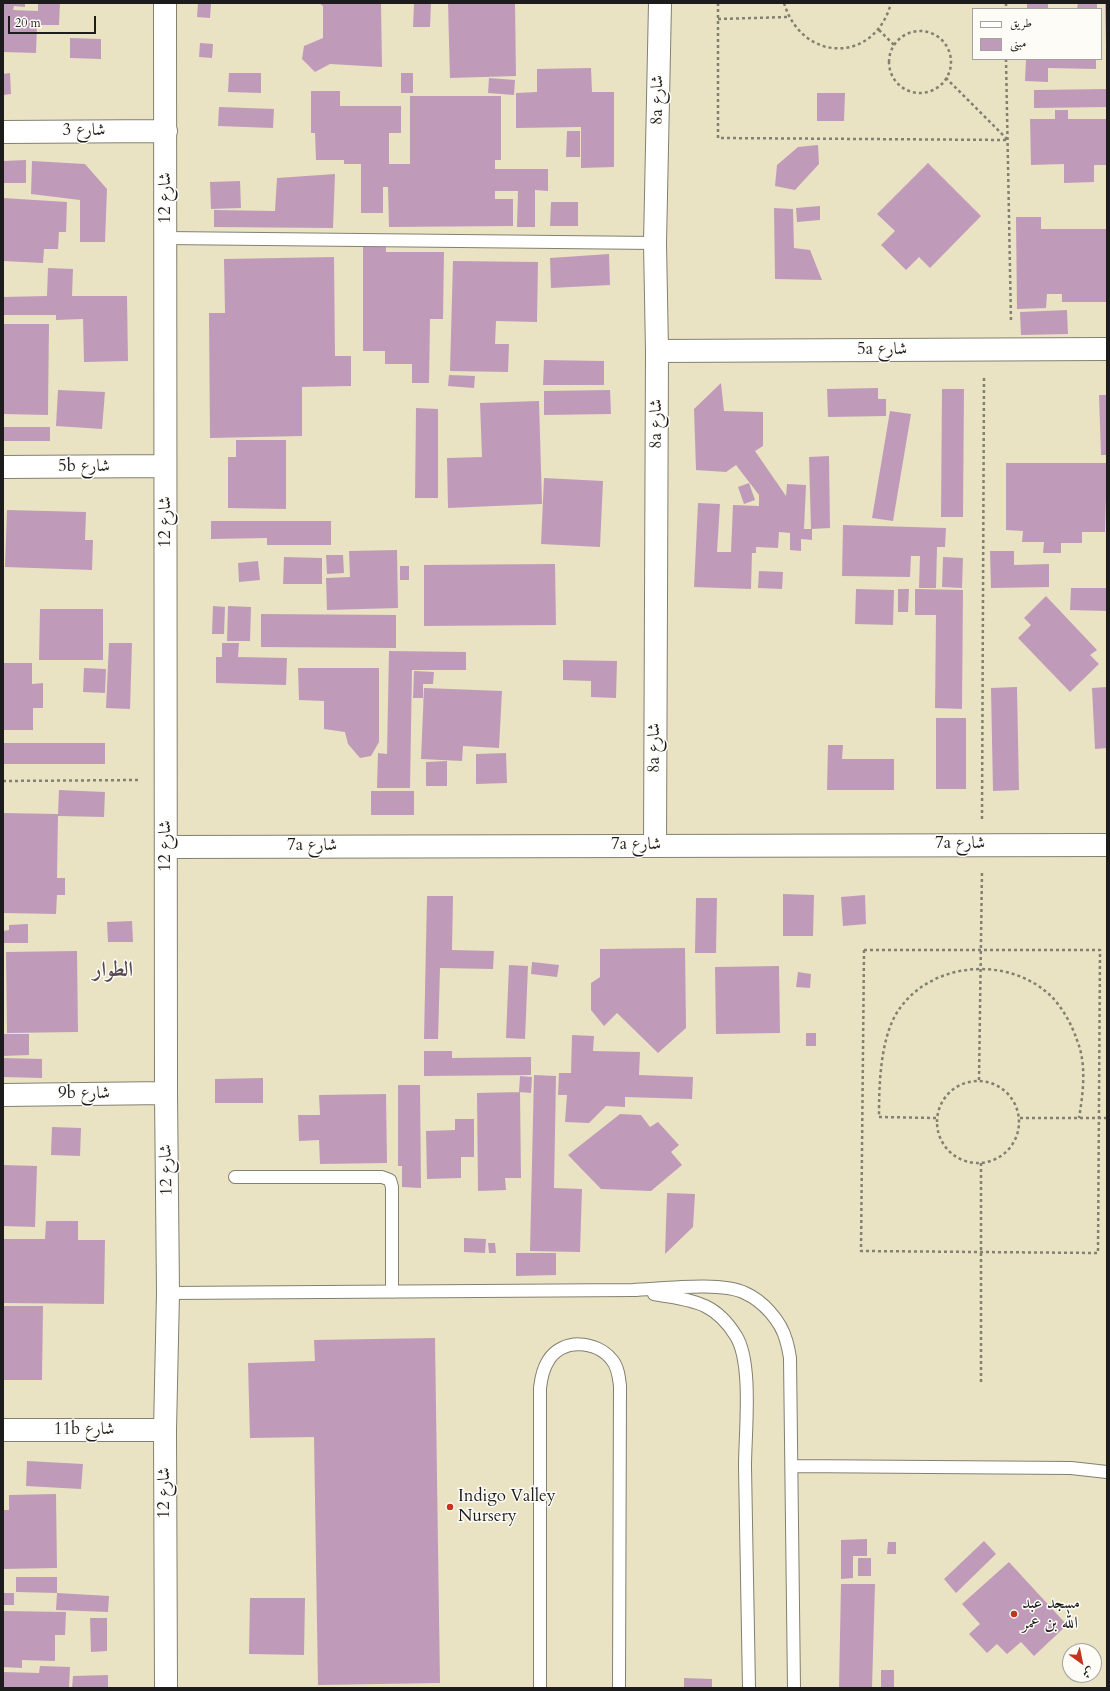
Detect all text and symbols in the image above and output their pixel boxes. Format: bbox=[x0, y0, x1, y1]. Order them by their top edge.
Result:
scale bar bbox=[10, 8, 98, 34]
legend bbox=[972, 8, 1102, 60]
text: 20 m bbox=[15, 15, 41, 31]
text: طريق bbox=[1010, 15, 1032, 31]
text: مبنى bbox=[1010, 35, 1026, 51]
street label: 8a شارع bbox=[647, 75, 669, 125]
street label: شارع 3 bbox=[63, 121, 105, 141]
street label: شارع 12 bbox=[156, 172, 176, 224]
street label: 5a شارع bbox=[857, 340, 907, 360]
street label: 8a شارع bbox=[647, 399, 667, 449]
street label: 5b شارع bbox=[58, 457, 110, 477]
street label: شارع 12 bbox=[156, 496, 176, 548]
street label: 8a شارع bbox=[645, 723, 665, 773]
street label: شارع 12 bbox=[156, 820, 176, 872]
street label: 7a شارع bbox=[935, 834, 985, 854]
street label: 7a شارع bbox=[611, 835, 661, 855]
street label: 7a شارع bbox=[287, 836, 337, 856]
district label: الطوار bbox=[93, 958, 133, 984]
street label: 9b شارع bbox=[58, 1084, 110, 1104]
street label: شارع 12 bbox=[156, 1144, 178, 1196]
street label: 11b شارع bbox=[54, 1420, 114, 1440]
street label: شارع 12 bbox=[155, 1467, 175, 1519]
place label: Indigo Valley Nursery bbox=[458, 1487, 556, 1527]
marker: Indigo Valley Nursery bbox=[445, 1502, 455, 1512]
place label: مسجد عبد الله بن عمر bbox=[1022, 1594, 1080, 1634]
marker: مسجد عبد الله بن عمر bbox=[1009, 1609, 1019, 1619]
north arrow bbox=[1062, 1643, 1102, 1683]
text: ش bbox=[1080, 1663, 1097, 1682]

